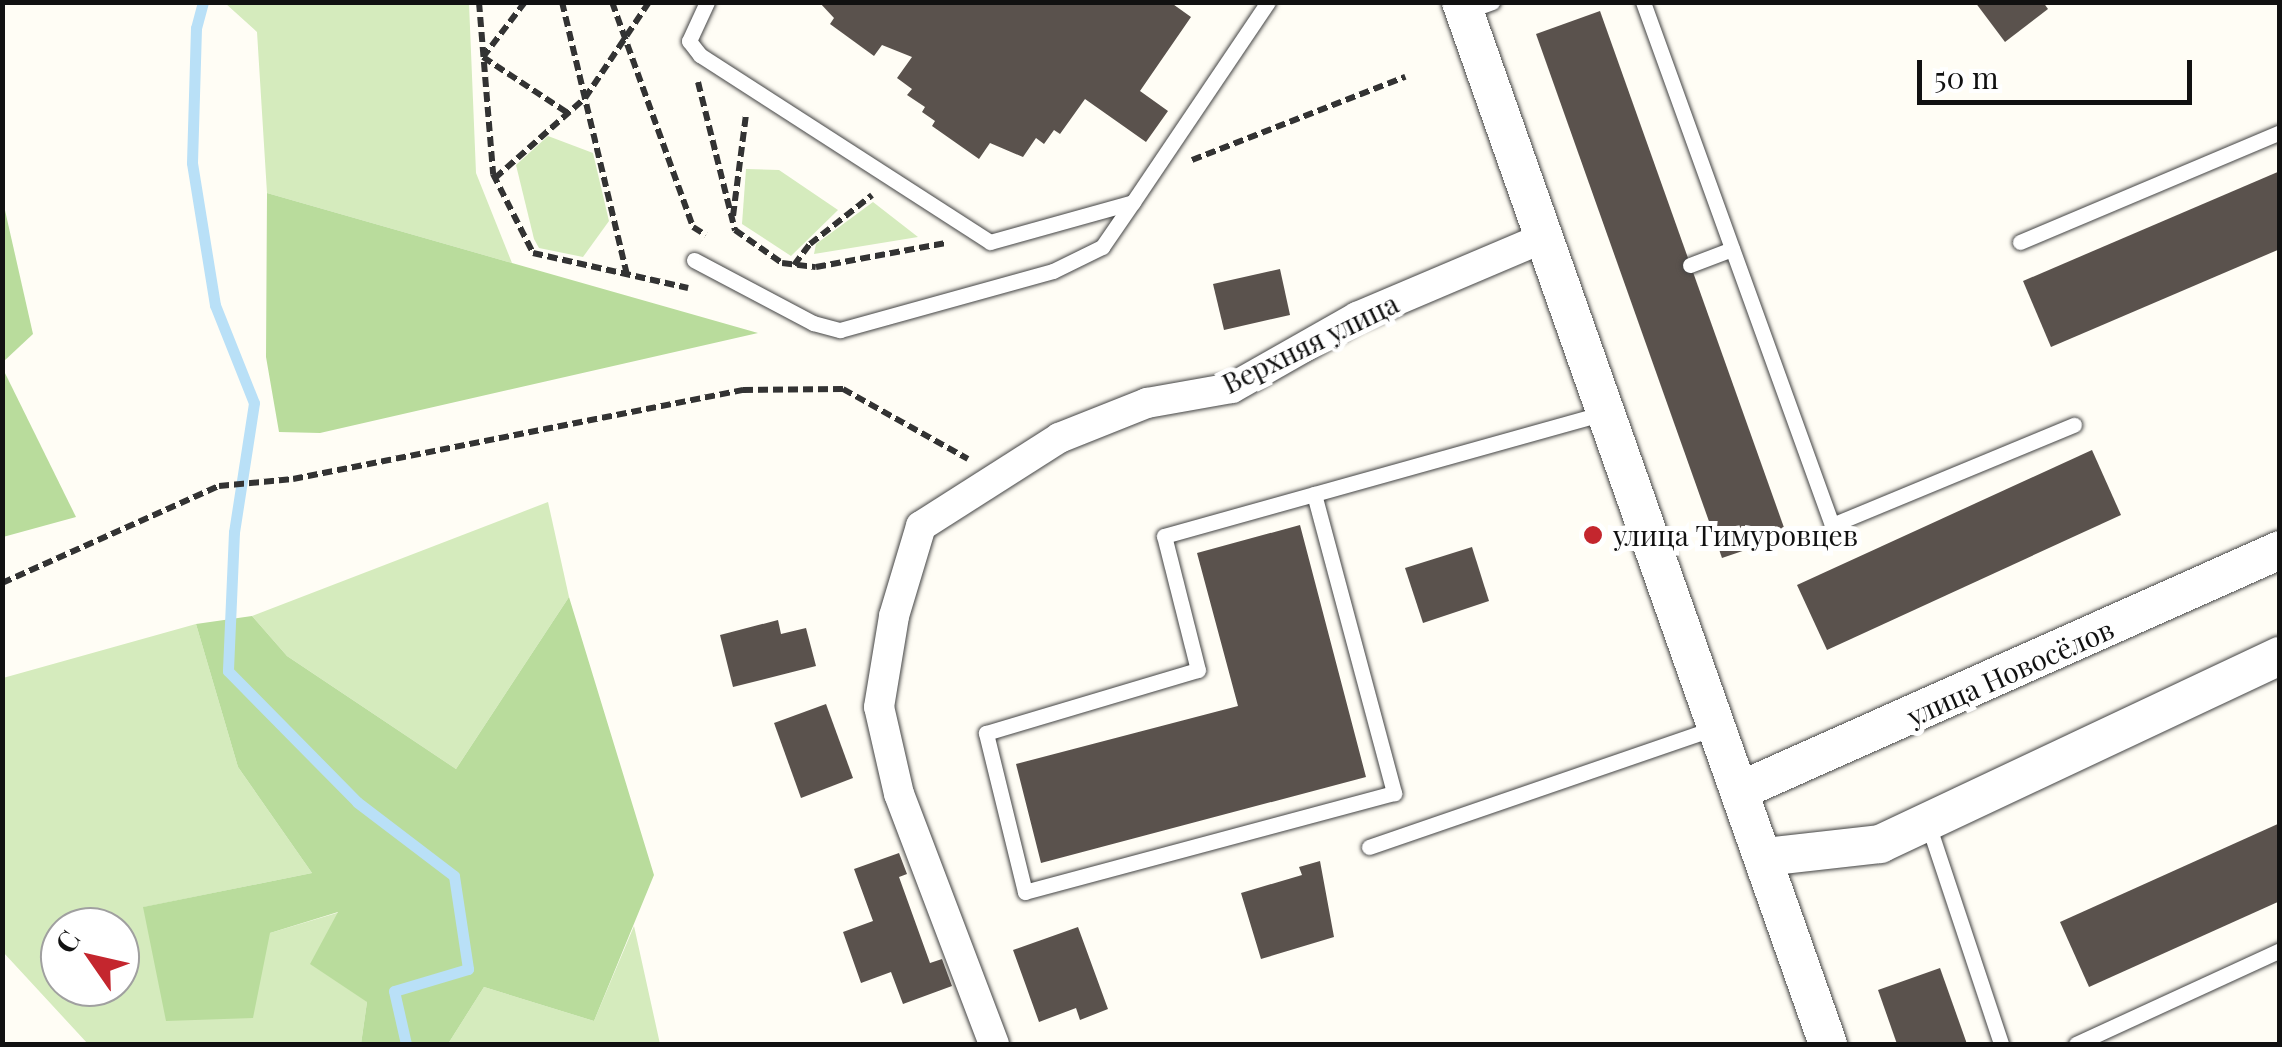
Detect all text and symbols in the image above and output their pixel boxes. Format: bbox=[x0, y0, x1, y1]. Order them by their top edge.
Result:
scale bar bbox=[1922, 40, 2197, 102]
text: 50 m bbox=[1934, 57, 1999, 97]
street label: Верхняя улица bbox=[1217, 286, 1403, 400]
place label: улица Тимуровцев bbox=[1613, 518, 1858, 552]
marker: улица Тимуровцев bbox=[1582, 524, 1604, 546]
street label: улица Новосёлов bbox=[1901, 611, 2119, 733]
north arrow bbox=[40, 907, 140, 1007]
text: С bbox=[46, 923, 87, 960]

